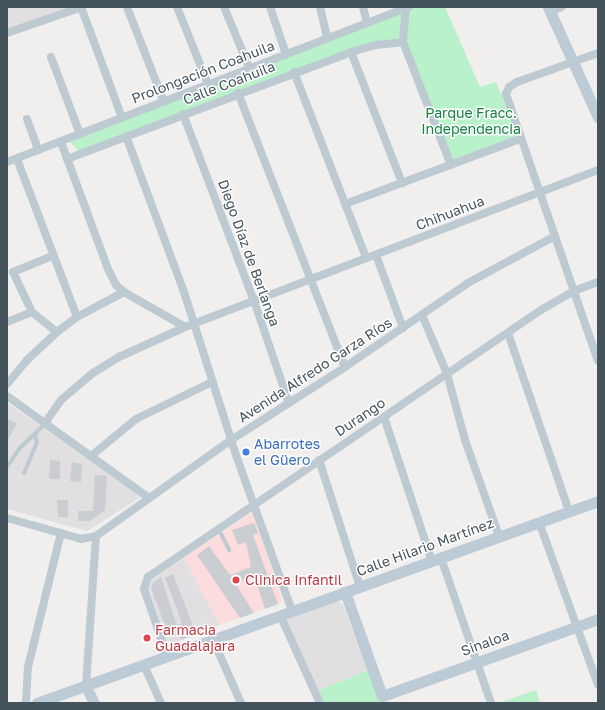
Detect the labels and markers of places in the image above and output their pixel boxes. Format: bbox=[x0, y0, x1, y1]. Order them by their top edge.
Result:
place label: Abarrotes el Güero bbox=[254, 436, 320, 468]
marker: Abarrotes el Güero bbox=[241, 447, 251, 457]
place label: Clinica Infantil bbox=[245, 572, 342, 588]
marker: Clinica Infantil bbox=[230, 574, 242, 586]
place label: Farmacia Guadalajara bbox=[155, 622, 235, 654]
marker: Farmacia Guadalajara bbox=[142, 633, 152, 643]

